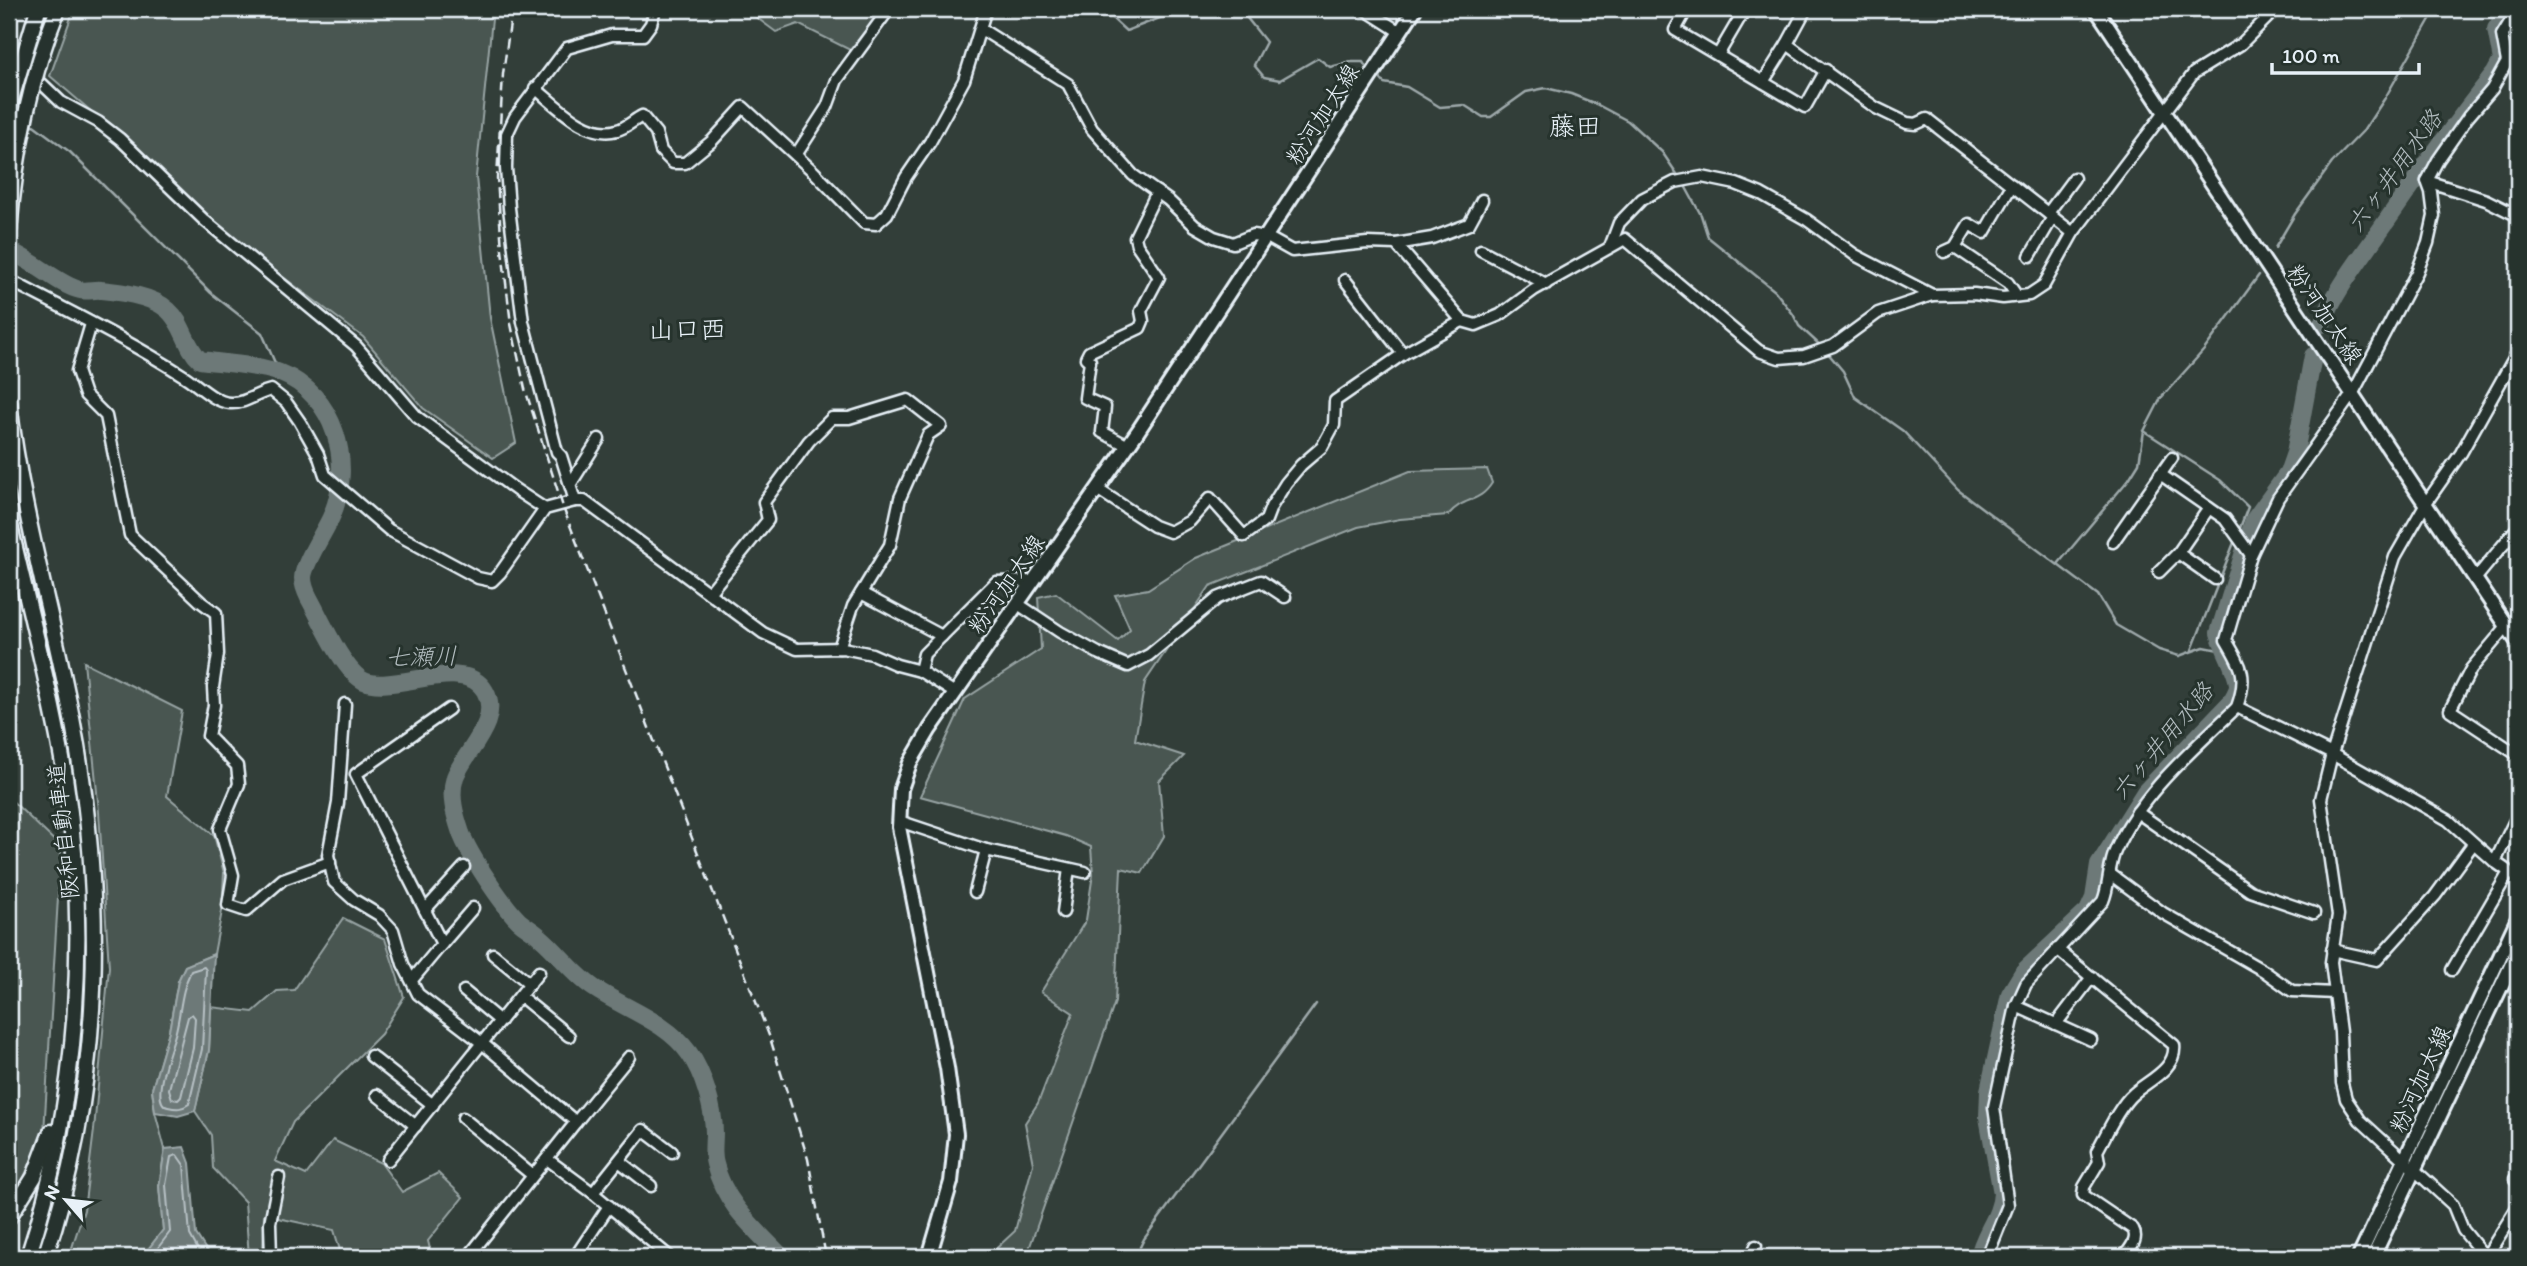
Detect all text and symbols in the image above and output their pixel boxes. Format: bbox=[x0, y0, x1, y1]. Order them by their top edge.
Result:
scale bar bbox=[2272, 32, 2418, 76]
text: 100 m bbox=[2282, 43, 2340, 68]
street label: 粉河加太線 bbox=[1279, 58, 1365, 170]
water label: 六ヶ井用水路 bbox=[2340, 103, 2449, 238]
district label: 藤田 bbox=[1549, 110, 1601, 142]
street label: 粉河加太線 bbox=[2281, 259, 2369, 369]
district label: 山口西 bbox=[648, 313, 726, 345]
street label: 粉河加太線 bbox=[962, 529, 1050, 639]
water label: 七瀬川 bbox=[385, 641, 457, 671]
water label: 六ヶ井用水路 bbox=[2105, 675, 2221, 805]
street label: 阪和自動車道 bbox=[42, 761, 84, 901]
street label: 粉河加太線 bbox=[2383, 1021, 2457, 1137]
north arrow bbox=[32, 1164, 102, 1234]
text: N bbox=[38, 1181, 65, 1203]

